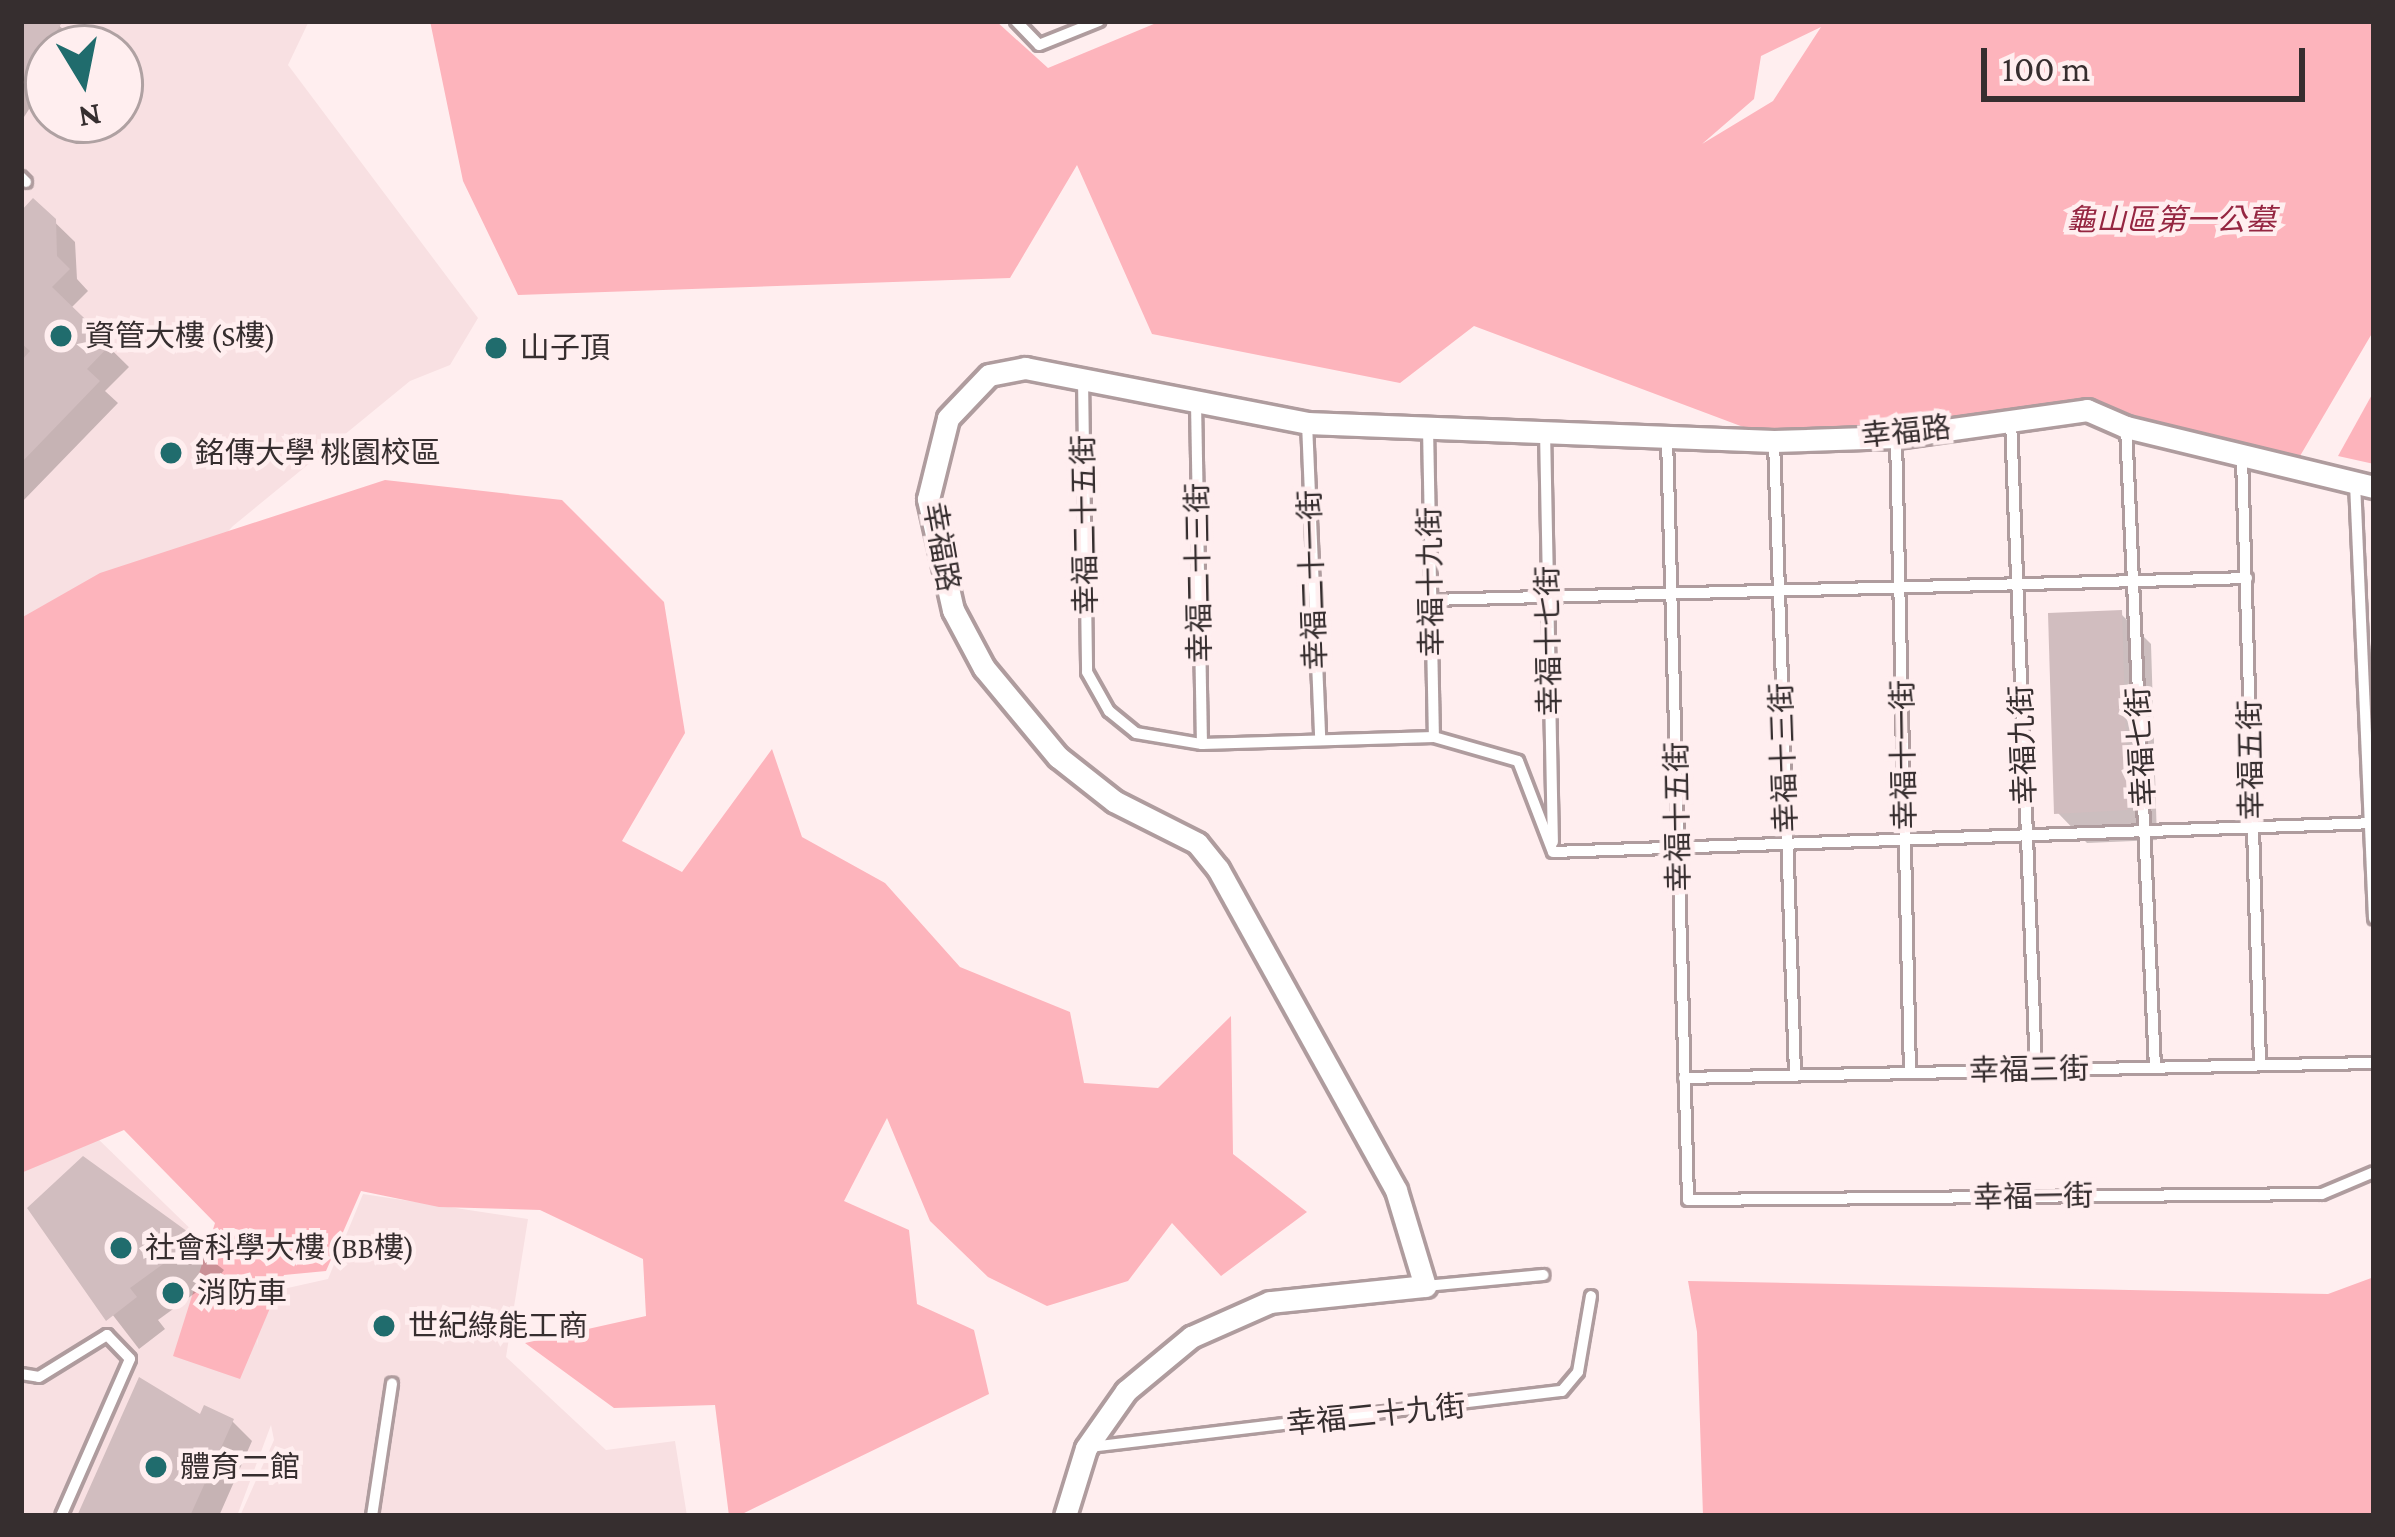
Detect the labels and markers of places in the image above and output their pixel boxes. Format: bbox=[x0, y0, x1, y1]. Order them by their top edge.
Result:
place label: 資管大樓 (S樓) bbox=[85, 318, 276, 354]
marker: 資管大樓 (S樓) bbox=[48, 323, 74, 349]
place label: 山子頂 bbox=[520, 330, 610, 366]
marker: 山子頂 bbox=[483, 335, 509, 361]
place label: 銘傳大學 桃園校區 bbox=[195, 435, 441, 471]
marker: 銘傳大學 桃園校區 bbox=[158, 440, 184, 466]
place label: 社會科學大樓 (BB樓) bbox=[145, 1230, 415, 1266]
marker: 社會科學大樓 (BB樓) bbox=[108, 1235, 134, 1261]
place label: 消防車 bbox=[197, 1275, 287, 1311]
marker: 消防車 bbox=[160, 1280, 186, 1306]
place label: 世紀綠能工商 bbox=[408, 1308, 588, 1344]
marker: 世紀綠能工商 bbox=[371, 1313, 397, 1339]
place label: 體育二館 bbox=[180, 1449, 300, 1485]
marker: 體育二館 bbox=[143, 1454, 169, 1480]

